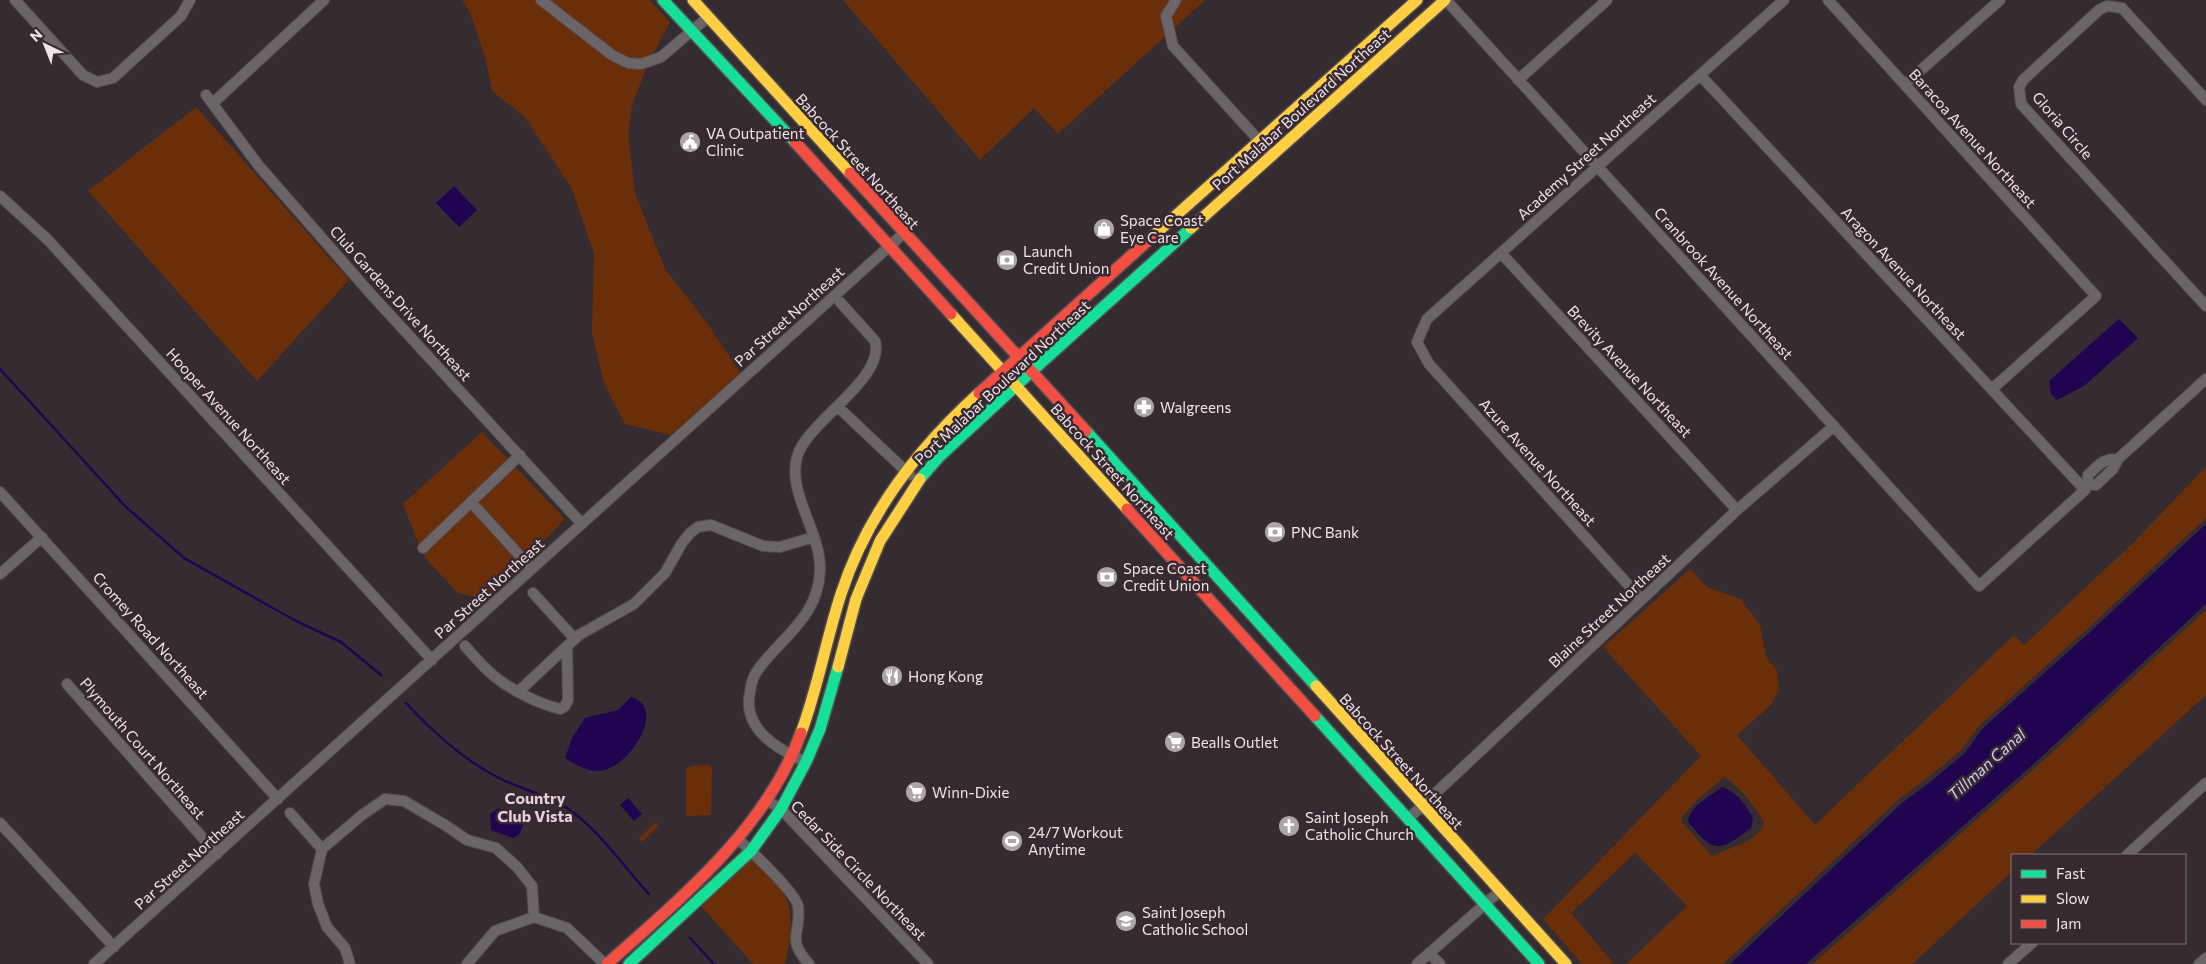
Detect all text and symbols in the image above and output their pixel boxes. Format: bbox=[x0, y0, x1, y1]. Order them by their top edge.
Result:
north arrow bbox=[20, 20, 70, 70]
street label: Port Malabar Boulevard Northeast bbox=[1208, 24, 1394, 194]
text: N bbox=[26, 25, 45, 45]
street label: Baracoa Avenue Northeast bbox=[1906, 65, 2040, 211]
street label: Gloria Circle bbox=[2029, 88, 2097, 162]
street label: Academy Street Northeast bbox=[1513, 89, 1659, 223]
street label: Babcock Street Northeast bbox=[792, 90, 924, 232]
place label: VA Outpatient Clinic bbox=[706, 124, 805, 159]
public building icon: VA Outpatient Clinic bbox=[678, 130, 702, 154]
street label: Cranbrook Avenue Northeast bbox=[1651, 203, 1797, 363]
street label: Aragon Avenue Northeast bbox=[1838, 203, 1970, 343]
place label: Space Coast Eye Care bbox=[1120, 211, 1204, 246]
shop icon: Space Coast Eye Care bbox=[1092, 217, 1116, 241]
street label: Club Gardens Drive Northeast bbox=[327, 222, 475, 384]
place label: Launch Credit Union bbox=[1023, 242, 1109, 277]
bank icon: Launch Credit Union bbox=[995, 248, 1019, 272]
street label: Par Street Northeast bbox=[731, 262, 847, 370]
street label: Port Malabar Boulevard Northeast bbox=[911, 296, 1093, 468]
street label: Brevity Avenue Northeast bbox=[1564, 301, 1696, 441]
street label: Hooper Avenue Northeast bbox=[163, 344, 295, 488]
pharmacy icon: Walgreens bbox=[1132, 395, 1156, 419]
street label: Azure Avenue Northeast bbox=[1476, 395, 1600, 529]
place label: Walgreens bbox=[1160, 398, 1231, 416]
street label: Babcock Street Northeast bbox=[1047, 400, 1179, 542]
bank icon: PNC Bank bbox=[1263, 520, 1287, 544]
place label: PNC Bank bbox=[1291, 523, 1359, 541]
street label: Par Street Northeast bbox=[431, 534, 547, 642]
street label: Blaine Street Northeast bbox=[1545, 549, 1673, 671]
place label: Space Coast Credit Union bbox=[1123, 559, 1209, 594]
bank icon: Space Coast Credit Union bbox=[1095, 565, 1119, 589]
street label: Cromey Road Northeast bbox=[89, 568, 213, 702]
restaurant icon: Hong Kong bbox=[880, 664, 904, 688]
place label: Hong Kong bbox=[908, 667, 983, 685]
street label: Plymouth Court Northeast bbox=[77, 674, 209, 822]
street label: Babcock Street Northeast bbox=[1336, 690, 1468, 832]
water label: Tillman Canal bbox=[1943, 724, 2029, 804]
supermarket icon: Bealls Outlet bbox=[1163, 730, 1187, 754]
place label: Bealls Outlet bbox=[1191, 733, 1278, 751]
supermarket icon: Winn-Dixie bbox=[904, 780, 928, 804]
place label: Winn-Dixie bbox=[932, 783, 1009, 801]
district label: Country Club Vista bbox=[497, 788, 573, 825]
street label: Cedar Side Circle Northeast bbox=[787, 796, 931, 944]
street label: Par Street Northeast bbox=[131, 805, 247, 913]
place label: Saint Joseph Catholic Church bbox=[1305, 808, 1414, 843]
church icon: Saint Joseph Catholic Church bbox=[1277, 814, 1301, 838]
place label: 24/7 Workout Anytime bbox=[1028, 823, 1123, 858]
sports icon: 24/7 Workout Anytime bbox=[1000, 829, 1024, 853]
legend bbox=[2011, 854, 2186, 944]
text: Fast bbox=[2056, 864, 2085, 882]
text: Slow bbox=[2056, 889, 2089, 907]
place label: Saint Joseph Catholic School bbox=[1142, 903, 1248, 938]
school or university icon: Saint Joseph Catholic School bbox=[1114, 909, 1138, 933]
text: Jam bbox=[2056, 914, 2081, 932]

